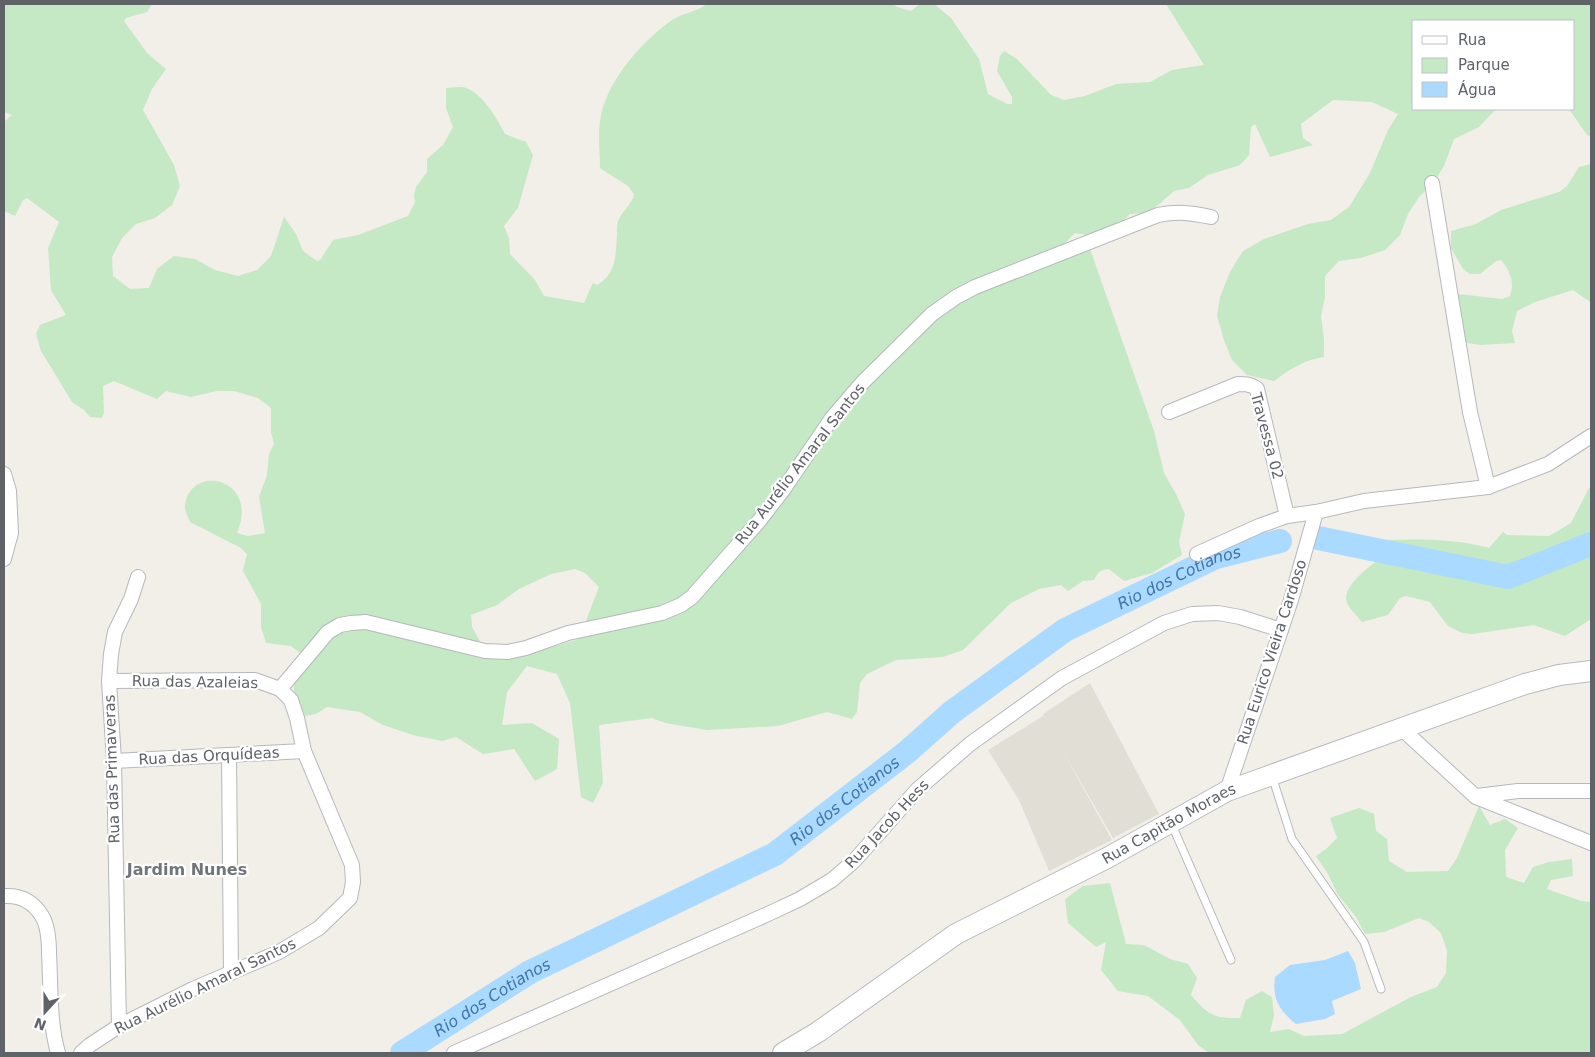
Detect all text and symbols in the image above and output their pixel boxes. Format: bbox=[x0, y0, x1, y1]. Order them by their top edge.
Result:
legend bbox=[1412, 20, 1575, 110]
text: Rua bbox=[1458, 31, 1486, 49]
text: Parque bbox=[1458, 56, 1510, 74]
text: Água bbox=[1458, 80, 1496, 99]
street label: Rua Aurélio Amaral Santos bbox=[731, 380, 869, 548]
street label: Travessa 02 bbox=[1247, 390, 1287, 481]
water label: Rio dos Cotianos bbox=[1114, 542, 1243, 613]
street label: Rua Eurico Vieira Cardoso bbox=[1234, 557, 1310, 747]
street label: Rua das Azaleias bbox=[132, 672, 259, 692]
street label: Rua das Primaveras bbox=[100, 694, 124, 844]
street label: Rua das Orquídeas bbox=[138, 743, 280, 769]
water label: Rio dos Cotianos bbox=[786, 752, 903, 849]
street label: Rua Jacob Hess bbox=[841, 776, 933, 872]
street label: Rua Capitão Moraes bbox=[1099, 780, 1238, 868]
district label: Jardim Nunes bbox=[126, 860, 247, 879]
street label: Rua Aurélio Amaral Santos bbox=[111, 934, 299, 1038]
water label: Rio dos Cotianos bbox=[430, 955, 554, 1041]
north arrow bbox=[20, 987, 70, 1037]
text: N bbox=[32, 1015, 49, 1034]

